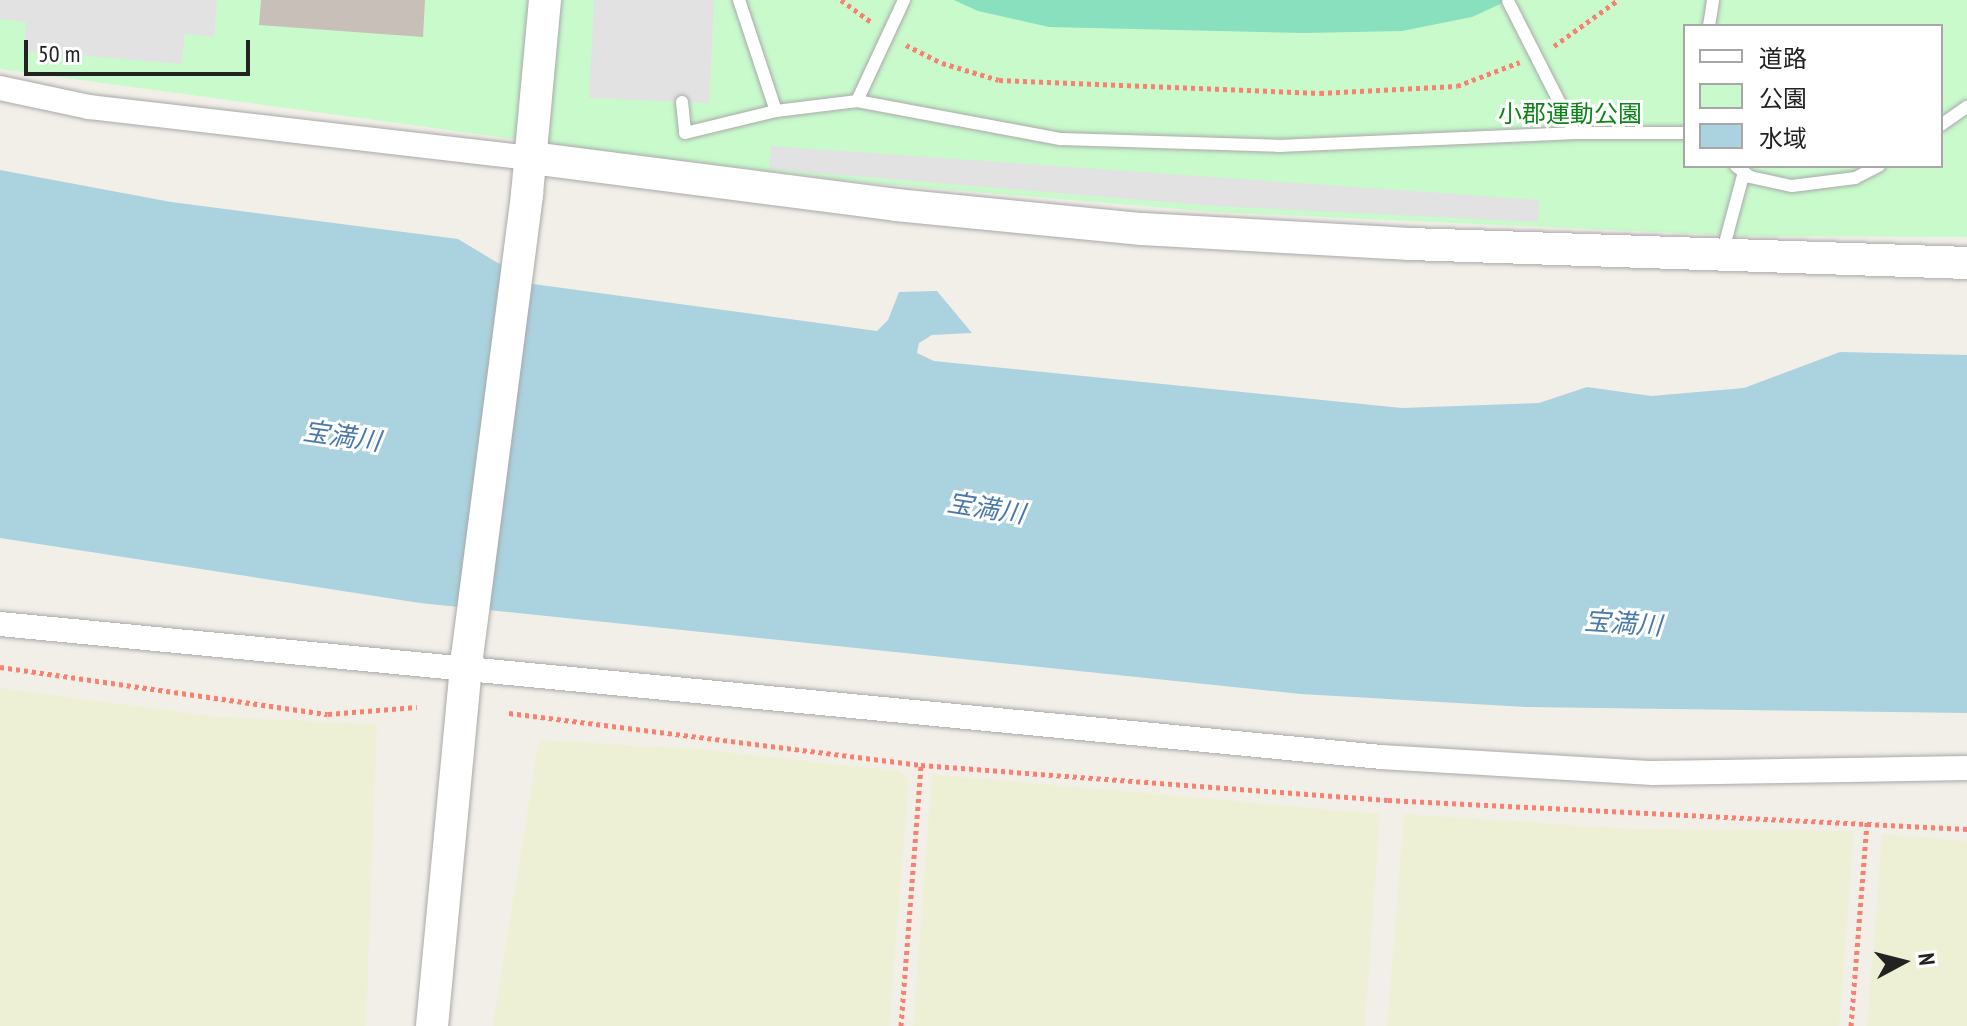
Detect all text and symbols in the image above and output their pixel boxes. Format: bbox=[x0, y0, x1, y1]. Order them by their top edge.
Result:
scale bar bbox=[28, 24, 254, 74]
legend bbox=[1683, 24, 1943, 168]
text: 50 m bbox=[38, 38, 80, 69]
text: 道路 bbox=[1759, 43, 1807, 74]
text: 公園 bbox=[1759, 83, 1807, 114]
park label: 小郡運動公園 bbox=[1498, 100, 1642, 128]
text: 水域 bbox=[1759, 123, 1807, 154]
water label: 宝満川 bbox=[301, 415, 383, 457]
water label: 宝満川 bbox=[945, 486, 1027, 530]
water label: 宝満川 bbox=[1583, 605, 1663, 641]
north arrow bbox=[1863, 922, 1943, 1002]
text: N bbox=[1912, 951, 1941, 967]

